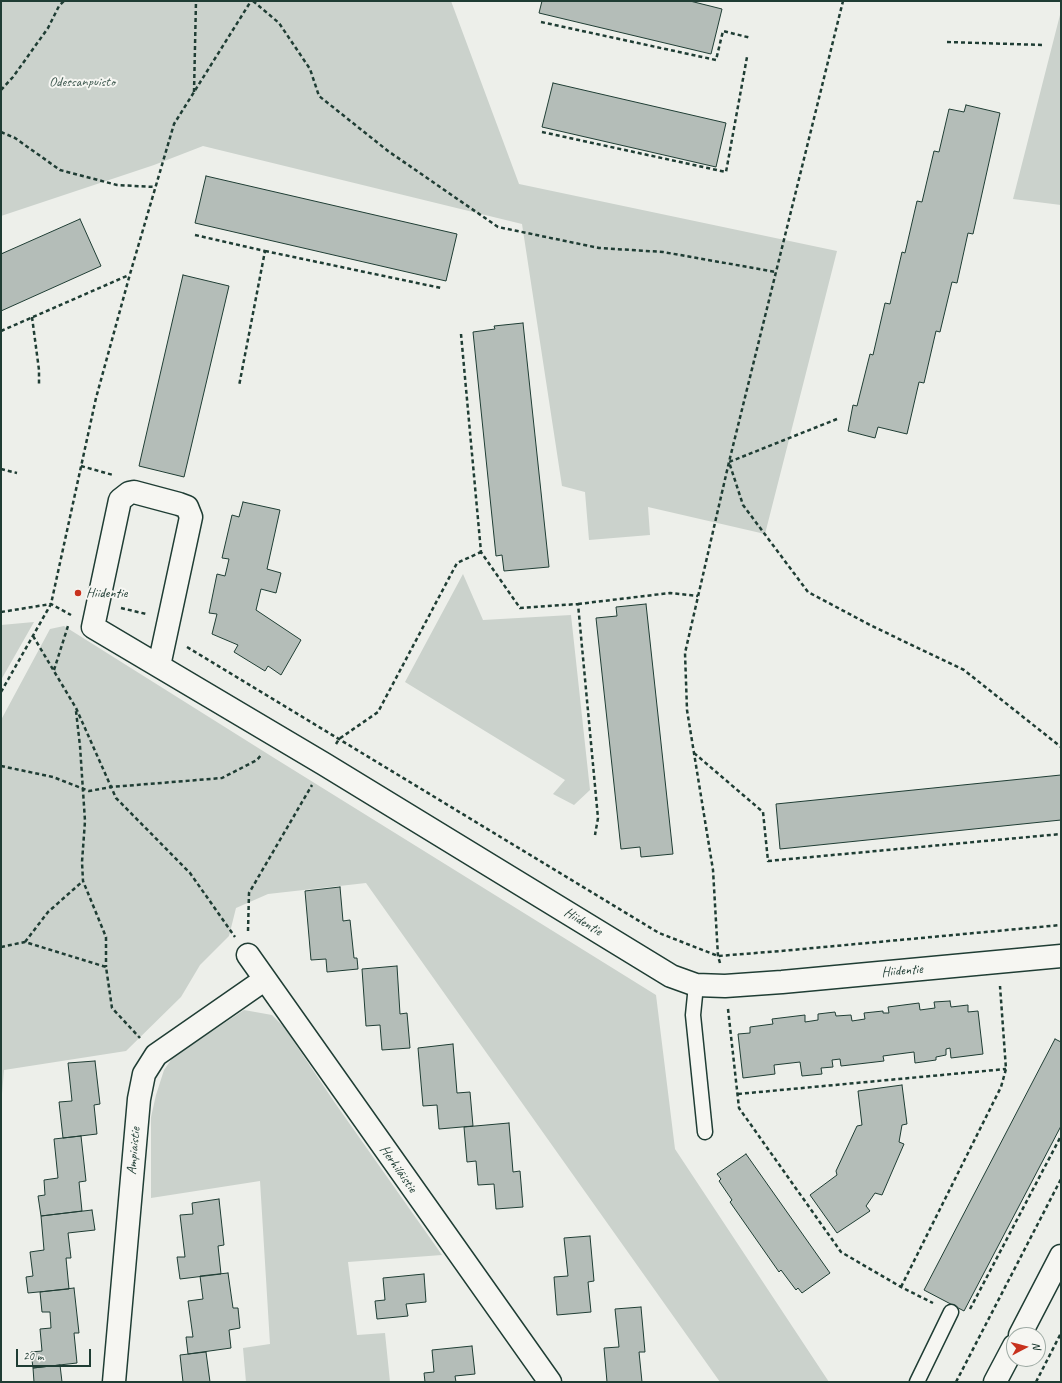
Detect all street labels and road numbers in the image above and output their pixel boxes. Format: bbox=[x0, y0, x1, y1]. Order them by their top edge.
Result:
street label: Hiidentie bbox=[561, 904, 605, 940]
street label: Hiidentie bbox=[881, 961, 923, 981]
street label: Ampiaistie bbox=[124, 1127, 144, 1175]
street label: Herhiläistie bbox=[376, 1142, 420, 1196]

